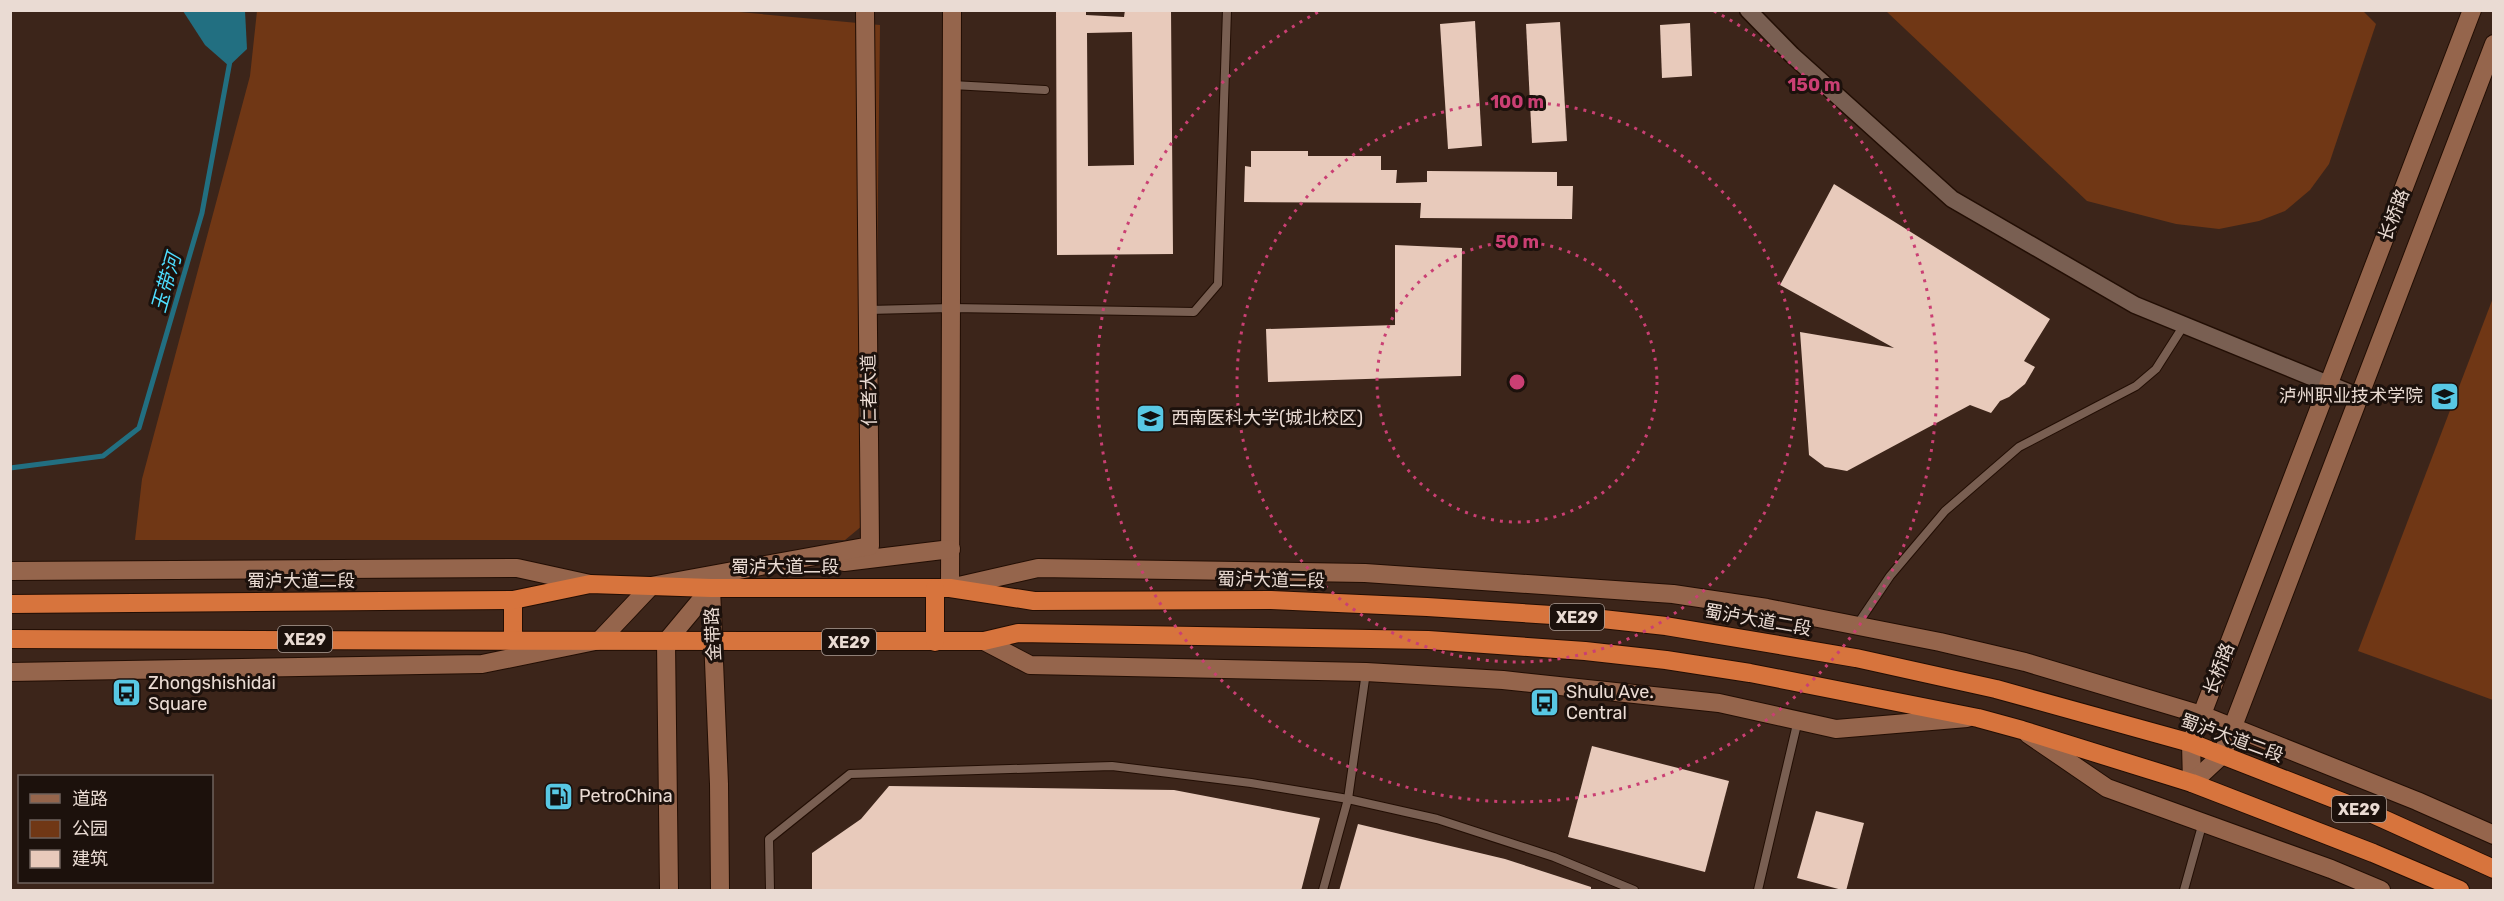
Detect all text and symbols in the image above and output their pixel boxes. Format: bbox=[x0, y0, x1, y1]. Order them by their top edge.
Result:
text: 150 m bbox=[1787, 74, 1841, 96]
text: 100 m bbox=[1490, 91, 1544, 113]
street label: 长桥路 bbox=[2374, 186, 2414, 244]
text: 50 m bbox=[1495, 231, 1539, 253]
water label: 玉带河 bbox=[146, 247, 187, 315]
street label: 仁者大道 bbox=[857, 354, 881, 426]
centre of rings bbox=[1507, 372, 1527, 392]
school or university icon: 泸州职业技术学院 bbox=[2428, 380, 2460, 412]
place label: 泸州职业技术学院 bbox=[2279, 385, 2423, 407]
school or university icon: 西南医科大学(城北校区) bbox=[1134, 402, 1166, 434]
place label: 西南医科大学(城北校区) bbox=[1171, 407, 1363, 429]
street label: 蜀泸大道二段 bbox=[731, 556, 839, 578]
street label: 蜀泸大道二段 bbox=[1217, 568, 1325, 592]
street label: 蜀泸大道二段 bbox=[247, 570, 355, 592]
street label: 蜀泸大道二段 bbox=[1703, 600, 1813, 640]
road number: XE29 bbox=[1550, 604, 1604, 630]
street label: 金带路 bbox=[701, 606, 725, 662]
road number: XE29 bbox=[278, 626, 332, 652]
road number: XE29 bbox=[822, 629, 876, 655]
street label: 长桥路 bbox=[2199, 640, 2239, 698]
place label: Zhongshishidai Square bbox=[148, 672, 276, 715]
bus stop icon: Zhongshishidai Square bbox=[111, 677, 143, 709]
place label: Shulu Ave. Central bbox=[1566, 681, 1654, 724]
bus stop icon: Shulu Ave. Central bbox=[1529, 686, 1561, 718]
street label: 蜀泸大道二段 bbox=[2177, 709, 2287, 767]
legend bbox=[18, 775, 213, 883]
fuel station icon: PetroChina bbox=[542, 780, 574, 812]
place label: PetroChina bbox=[579, 785, 673, 807]
text: 道路 bbox=[72, 788, 108, 810]
road number: XE29 bbox=[2332, 796, 2386, 822]
text: 公园 bbox=[72, 818, 108, 840]
text: 建筑 bbox=[72, 848, 108, 870]

